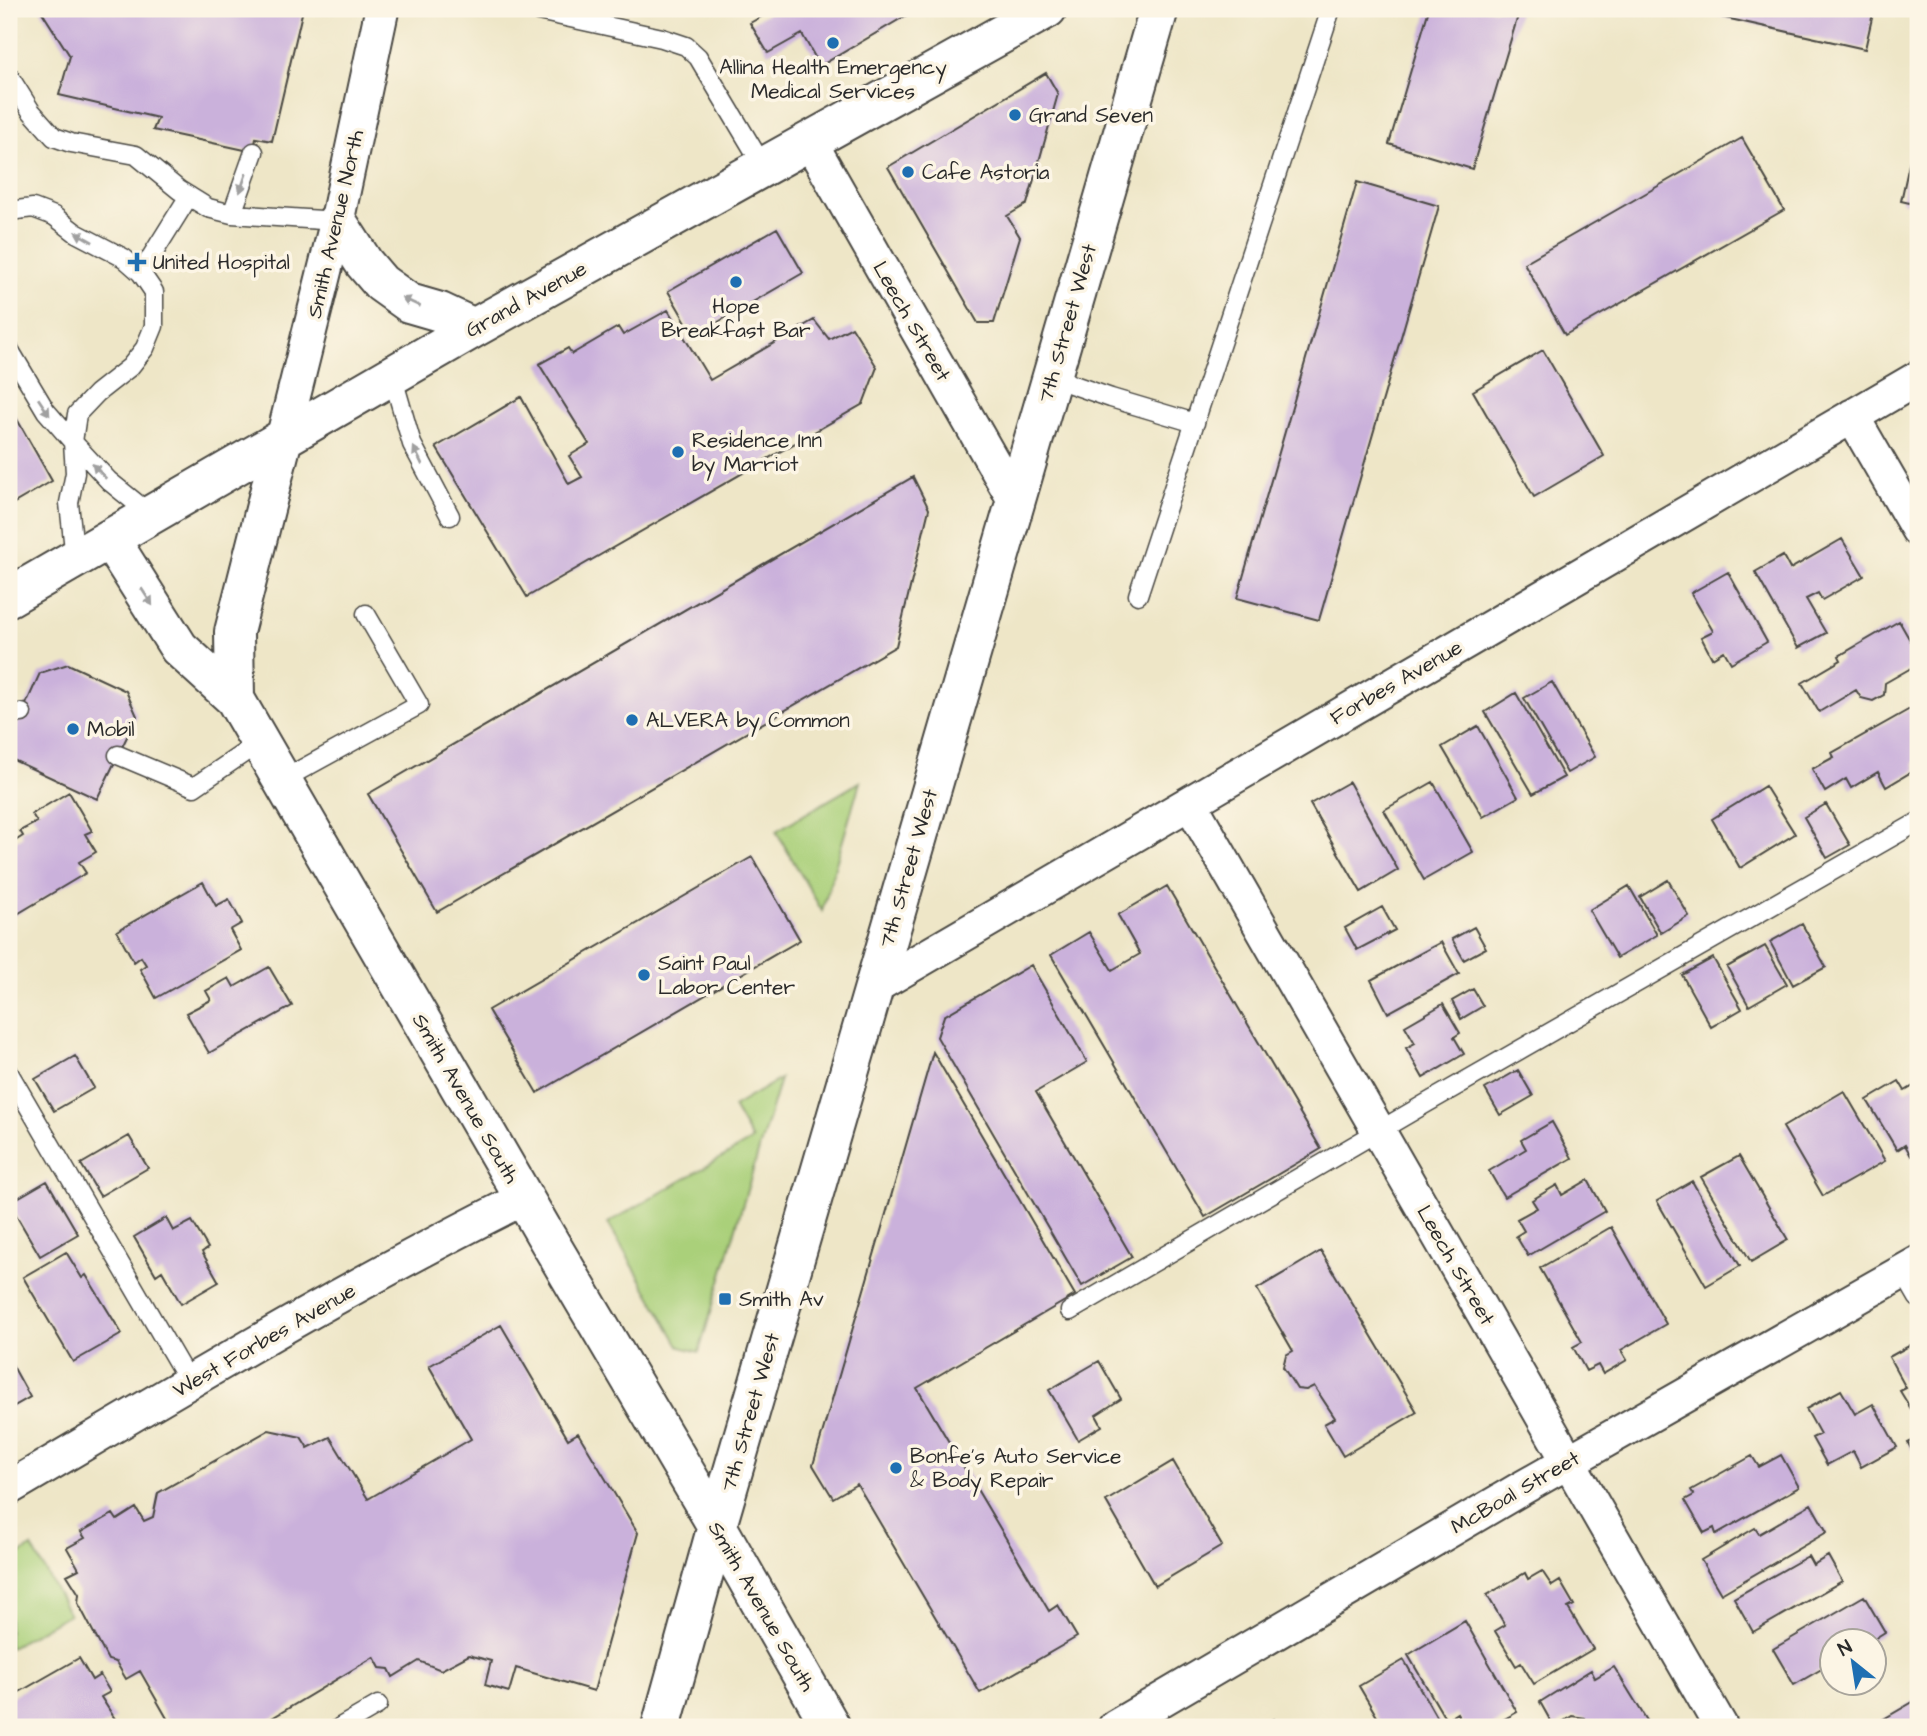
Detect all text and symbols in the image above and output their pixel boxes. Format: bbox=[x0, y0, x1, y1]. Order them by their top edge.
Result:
marker: Allina Health Emergency Medical Services bbox=[825, 35, 841, 51]
place label: Allina Health Emergency Medical Services bbox=[719, 53, 947, 106]
place label: Grand Seven bbox=[1029, 101, 1153, 130]
marker: Grand Seven bbox=[1007, 107, 1023, 123]
street label: Smith Avenue North bbox=[300, 127, 371, 321]
place label: Cafe Astoria bbox=[922, 158, 1050, 187]
marker: Cafe Astoria bbox=[900, 164, 916, 180]
one-way arrow bbox=[237, 172, 248, 193]
one-way arrow bbox=[74, 231, 94, 243]
street label: 7th Street West bbox=[1031, 240, 1104, 406]
place label: United Hospital bbox=[153, 248, 290, 278]
marker: United Hospital bbox=[127, 252, 147, 272]
street label: Grand Avenue bbox=[460, 254, 592, 345]
street label: Leech Street bbox=[865, 256, 958, 387]
marker: Hope Breakfast Bar bbox=[728, 274, 744, 290]
place label: Hope Breakfast Bar bbox=[661, 292, 811, 345]
one-way arrow bbox=[401, 296, 421, 308]
one-way arrow bbox=[37, 398, 51, 416]
place label: Residence Inn by Marriot bbox=[692, 426, 822, 481]
marker: Residence Inn by Marriot bbox=[670, 444, 686, 460]
one-way arrow bbox=[412, 446, 423, 466]
one-way arrow bbox=[92, 463, 108, 480]
one-way arrow bbox=[140, 587, 153, 607]
street label: Forbes Avenue bbox=[1325, 633, 1468, 732]
place label: ALVERA by Common bbox=[646, 706, 850, 737]
marker: ALVERA by Common bbox=[624, 712, 640, 728]
place label: Mobil bbox=[87, 715, 134, 744]
marker: Mobil bbox=[65, 721, 81, 737]
street label: 7th Street West bbox=[872, 785, 945, 951]
place label: Saint Paul Labor Center bbox=[658, 949, 795, 1002]
marker: Saint Paul Labor Center bbox=[636, 967, 652, 983]
street label: Smith Avenue South bbox=[405, 1008, 526, 1189]
street label: Leech Street bbox=[1409, 1200, 1502, 1331]
street label: West Forbes Avenue bbox=[167, 1276, 361, 1405]
place label: Smith Av bbox=[739, 1285, 824, 1314]
marker: Smith Av bbox=[717, 1291, 733, 1307]
street label: 7th Street West bbox=[714, 1329, 787, 1495]
place label: Bonfe's Auto Service & Body Repair bbox=[910, 1442, 1121, 1497]
street label: McBoal Street bbox=[1445, 1443, 1586, 1541]
marker: Bonfe's Auto Service & Body Repair bbox=[888, 1460, 904, 1476]
street label: Smith Avenue South bbox=[701, 1516, 822, 1697]
north arrow bbox=[1818, 1628, 1888, 1698]
text: N bbox=[1833, 1634, 1857, 1663]

